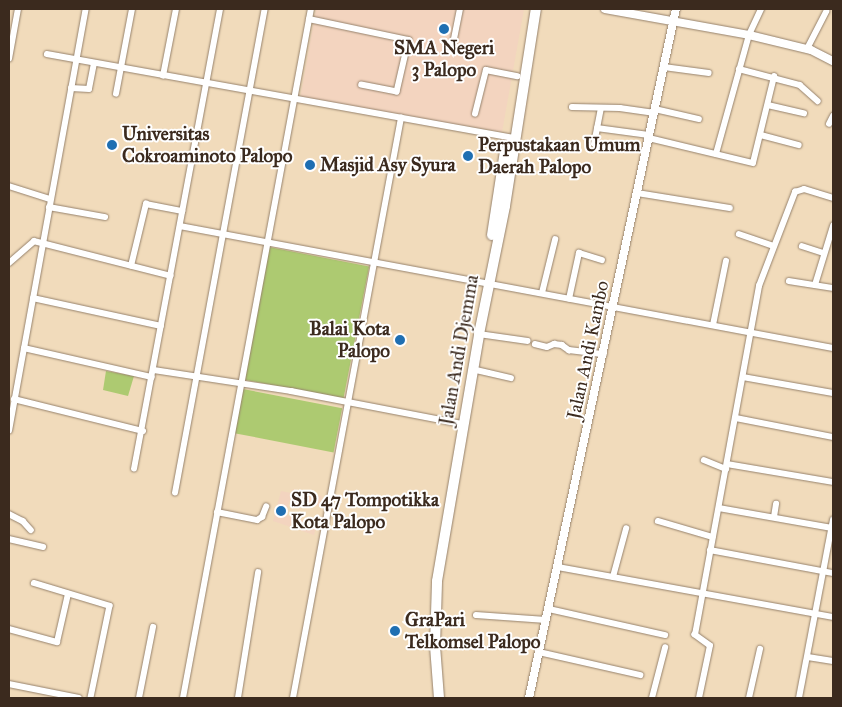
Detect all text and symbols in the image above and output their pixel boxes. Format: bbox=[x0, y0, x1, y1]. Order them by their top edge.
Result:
marker: SMA Negeri 3 Palopo bbox=[438, 23, 450, 35]
place label: SMA Negeri 3 Palopo bbox=[394, 37, 494, 81]
place label: Universitas Cokroaminoto Palopo bbox=[122, 123, 292, 167]
place label: Perpustakaan Umum Daerah Palopo bbox=[478, 134, 640, 178]
marker: Universitas Cokroaminoto Palopo bbox=[106, 139, 118, 151]
marker: Perpustakaan Umum Daerah Palopo bbox=[462, 150, 474, 162]
place label: Masjid Asy Syura bbox=[320, 154, 456, 176]
marker: Masjid Asy Syura bbox=[304, 159, 316, 171]
street label: Jalan Andi Djemma bbox=[435, 273, 483, 427]
street label: Jalan Andi Kambo bbox=[562, 279, 614, 421]
place label: Balai Kota Palopo bbox=[309, 318, 390, 362]
marker: Balai Kota Palopo bbox=[394, 334, 406, 346]
place label: SD 47 Tompotikka Kota Palopo bbox=[291, 489, 439, 533]
marker: SD 47 Tompotikka Kota Palopo bbox=[275, 505, 287, 517]
place label: GraPari Telkomsel Palopo bbox=[405, 609, 540, 653]
marker: GraPari Telkomsel Palopo bbox=[389, 625, 401, 637]

